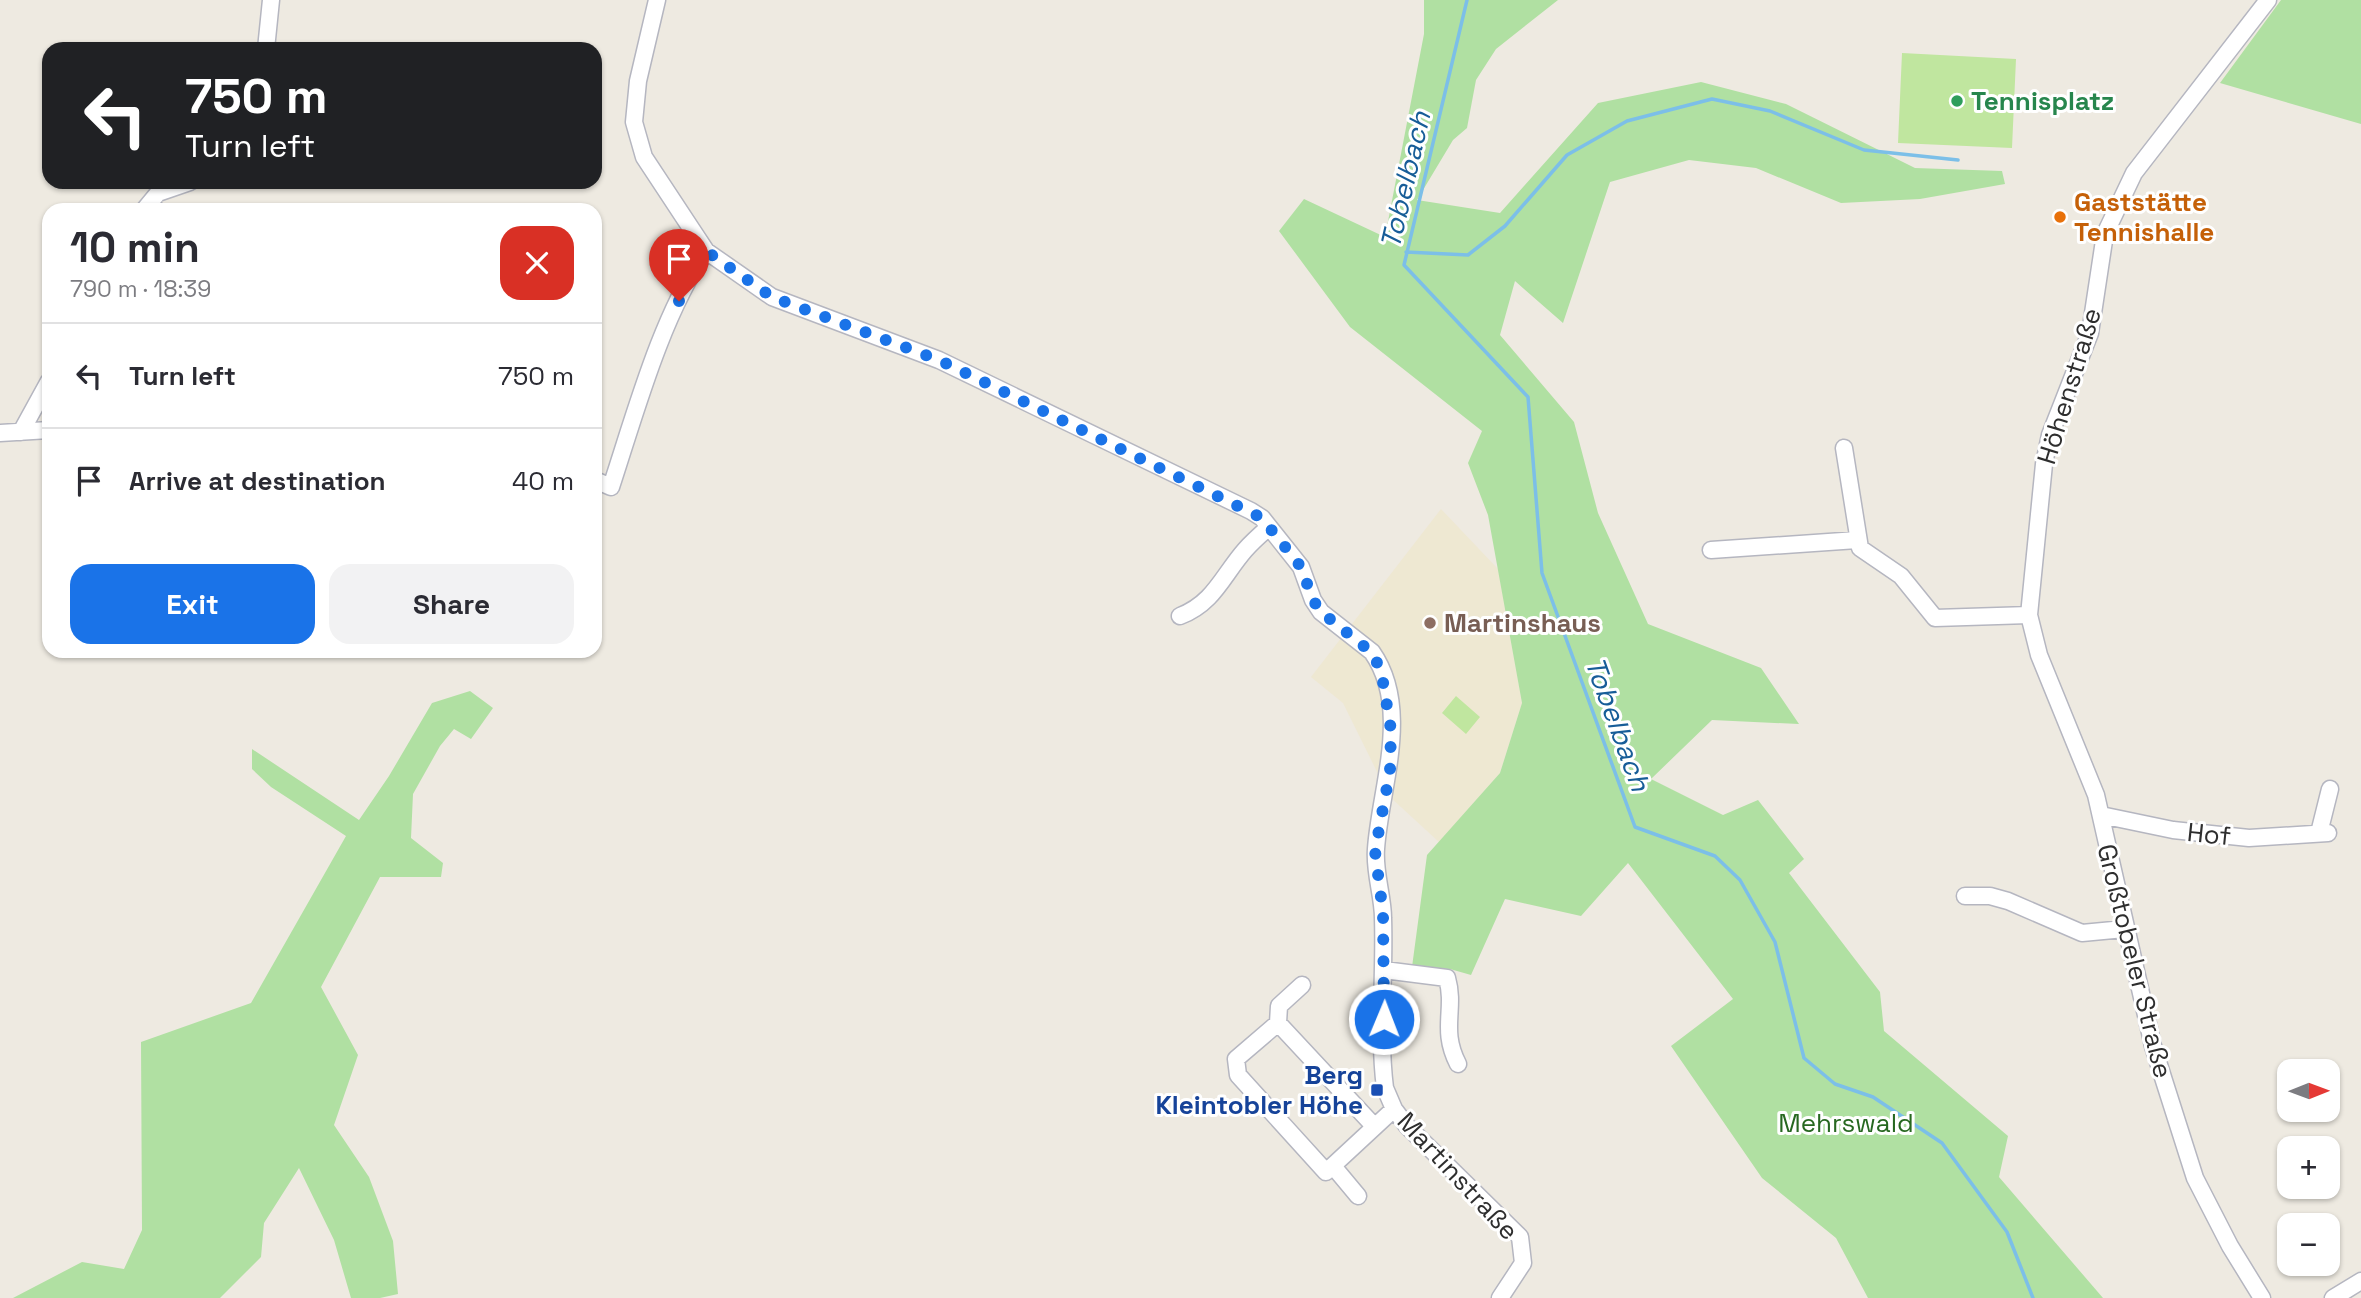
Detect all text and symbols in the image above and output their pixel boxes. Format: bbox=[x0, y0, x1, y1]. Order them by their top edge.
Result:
text: 750 m bbox=[185, 65, 328, 127]
icon: left bbox=[70, 70, 161, 161]
place label: Tennisplatz bbox=[1971, 84, 2114, 118]
marker: Tennisplatz bbox=[1949, 93, 1965, 109]
water label: Tobelbach bbox=[1372, 107, 1438, 252]
text: Turn left bbox=[185, 126, 315, 166]
place label: Gaststätte Tennishalle bbox=[2074, 185, 2214, 249]
marker: Gaststätte Tennishalle bbox=[2052, 209, 2068, 225]
text: 10 min bbox=[70, 221, 200, 274]
button: close bbox=[500, 226, 574, 300]
pin bbox=[649, 229, 709, 301]
icon: arrive bbox=[660, 240, 698, 278]
text: 790 m · 18:39 bbox=[70, 274, 211, 304]
street label: Höhenstraße bbox=[2029, 304, 2109, 468]
icon: left bbox=[70, 357, 108, 395]
text: Turn left bbox=[129, 359, 236, 393]
text: 750 m bbox=[498, 359, 574, 393]
icon: arrive bbox=[70, 462, 108, 500]
text: Arrive at destination bbox=[129, 464, 386, 498]
text: 40 m bbox=[512, 464, 574, 498]
button: Exit bbox=[70, 564, 315, 644]
button: Share bbox=[329, 564, 574, 644]
place label: Martinshaus bbox=[1444, 606, 1601, 640]
marker: Martinshaus bbox=[1422, 615, 1438, 631]
water label: Tobelbach bbox=[1577, 652, 1659, 797]
street label: Hof bbox=[2185, 815, 2233, 853]
street label: Großtobeler Straße bbox=[2089, 840, 2181, 1082]
position arrow bbox=[1347, 982, 1421, 1056]
place label: Berg Kleintobler Höhe bbox=[1156, 1058, 1363, 1122]
north arrow bbox=[2277, 1059, 2340, 1122]
map controls bbox=[2277, 1059, 2340, 1276]
marker: Berg Kleintobler Höhe bbox=[1369, 1082, 1385, 1098]
street label: Martinstraße bbox=[1390, 1105, 1526, 1247]
park label: Mehrswald bbox=[1778, 1106, 1914, 1140]
button: + bbox=[2277, 1136, 2340, 1199]
button: − bbox=[2277, 1213, 2340, 1276]

